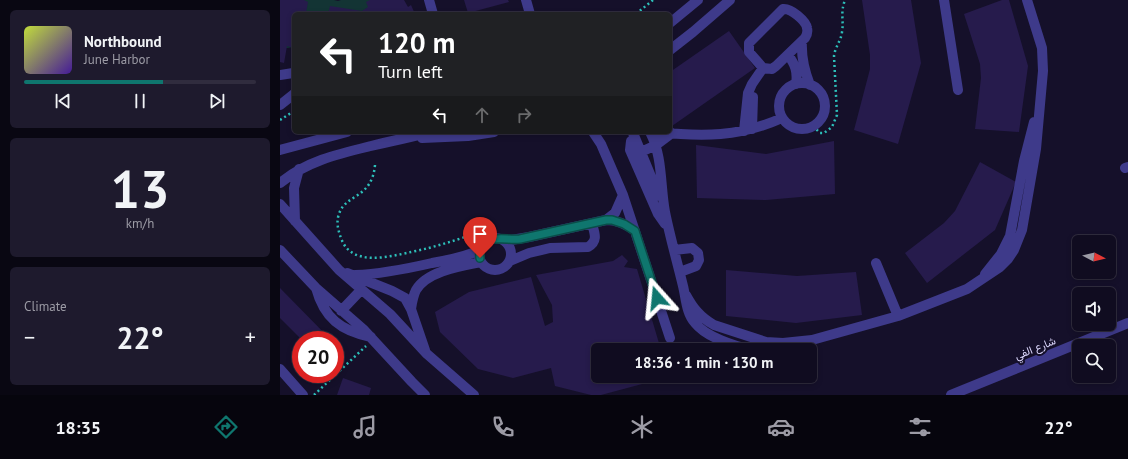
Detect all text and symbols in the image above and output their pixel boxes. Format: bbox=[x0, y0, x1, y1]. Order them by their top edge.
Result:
text: 120 m bbox=[378, 24, 455, 61]
icon: left bbox=[312, 28, 364, 80]
text: Northbound bbox=[84, 32, 161, 51]
text: June Harbor bbox=[84, 51, 150, 68]
text: Turn left bbox=[378, 60, 443, 83]
icon: previous bbox=[52, 90, 74, 112]
icon: pause bbox=[129, 90, 151, 112]
icon: next bbox=[206, 90, 228, 112]
icon: left bbox=[429, 104, 451, 126]
icon: ahead bbox=[471, 104, 493, 126]
icon: right bbox=[513, 104, 535, 126]
text: 13 bbox=[111, 155, 169, 222]
text: km/h bbox=[126, 215, 154, 232]
pin bbox=[463, 217, 497, 258]
icon: arrive bbox=[469, 223, 491, 245]
north arrow bbox=[1072, 235, 1116, 279]
map controls bbox=[1072, 235, 1116, 383]
position arrow bbox=[636, 277, 678, 319]
button: sound bbox=[1072, 287, 1116, 331]
text: Climate bbox=[24, 298, 67, 315]
text: 22° bbox=[116, 318, 164, 357]
text: − bbox=[24, 323, 35, 351]
text: + bbox=[245, 323, 256, 351]
speed limit sign: 20 bbox=[292, 331, 344, 383]
street label: شارع الفي bbox=[1012, 333, 1059, 365]
button: search bbox=[1072, 339, 1116, 383]
text: 18:36 · 1 min · 130 m bbox=[635, 353, 773, 372]
icon: directions bbox=[212, 413, 240, 441]
icon: music bbox=[351, 413, 379, 441]
icon: phone bbox=[489, 413, 517, 441]
icon: climate bbox=[628, 413, 656, 441]
icon: car bbox=[767, 413, 795, 441]
icon: filters bbox=[906, 413, 934, 441]
text: 18:35 bbox=[55, 416, 101, 439]
text: 22° bbox=[1044, 416, 1073, 439]

